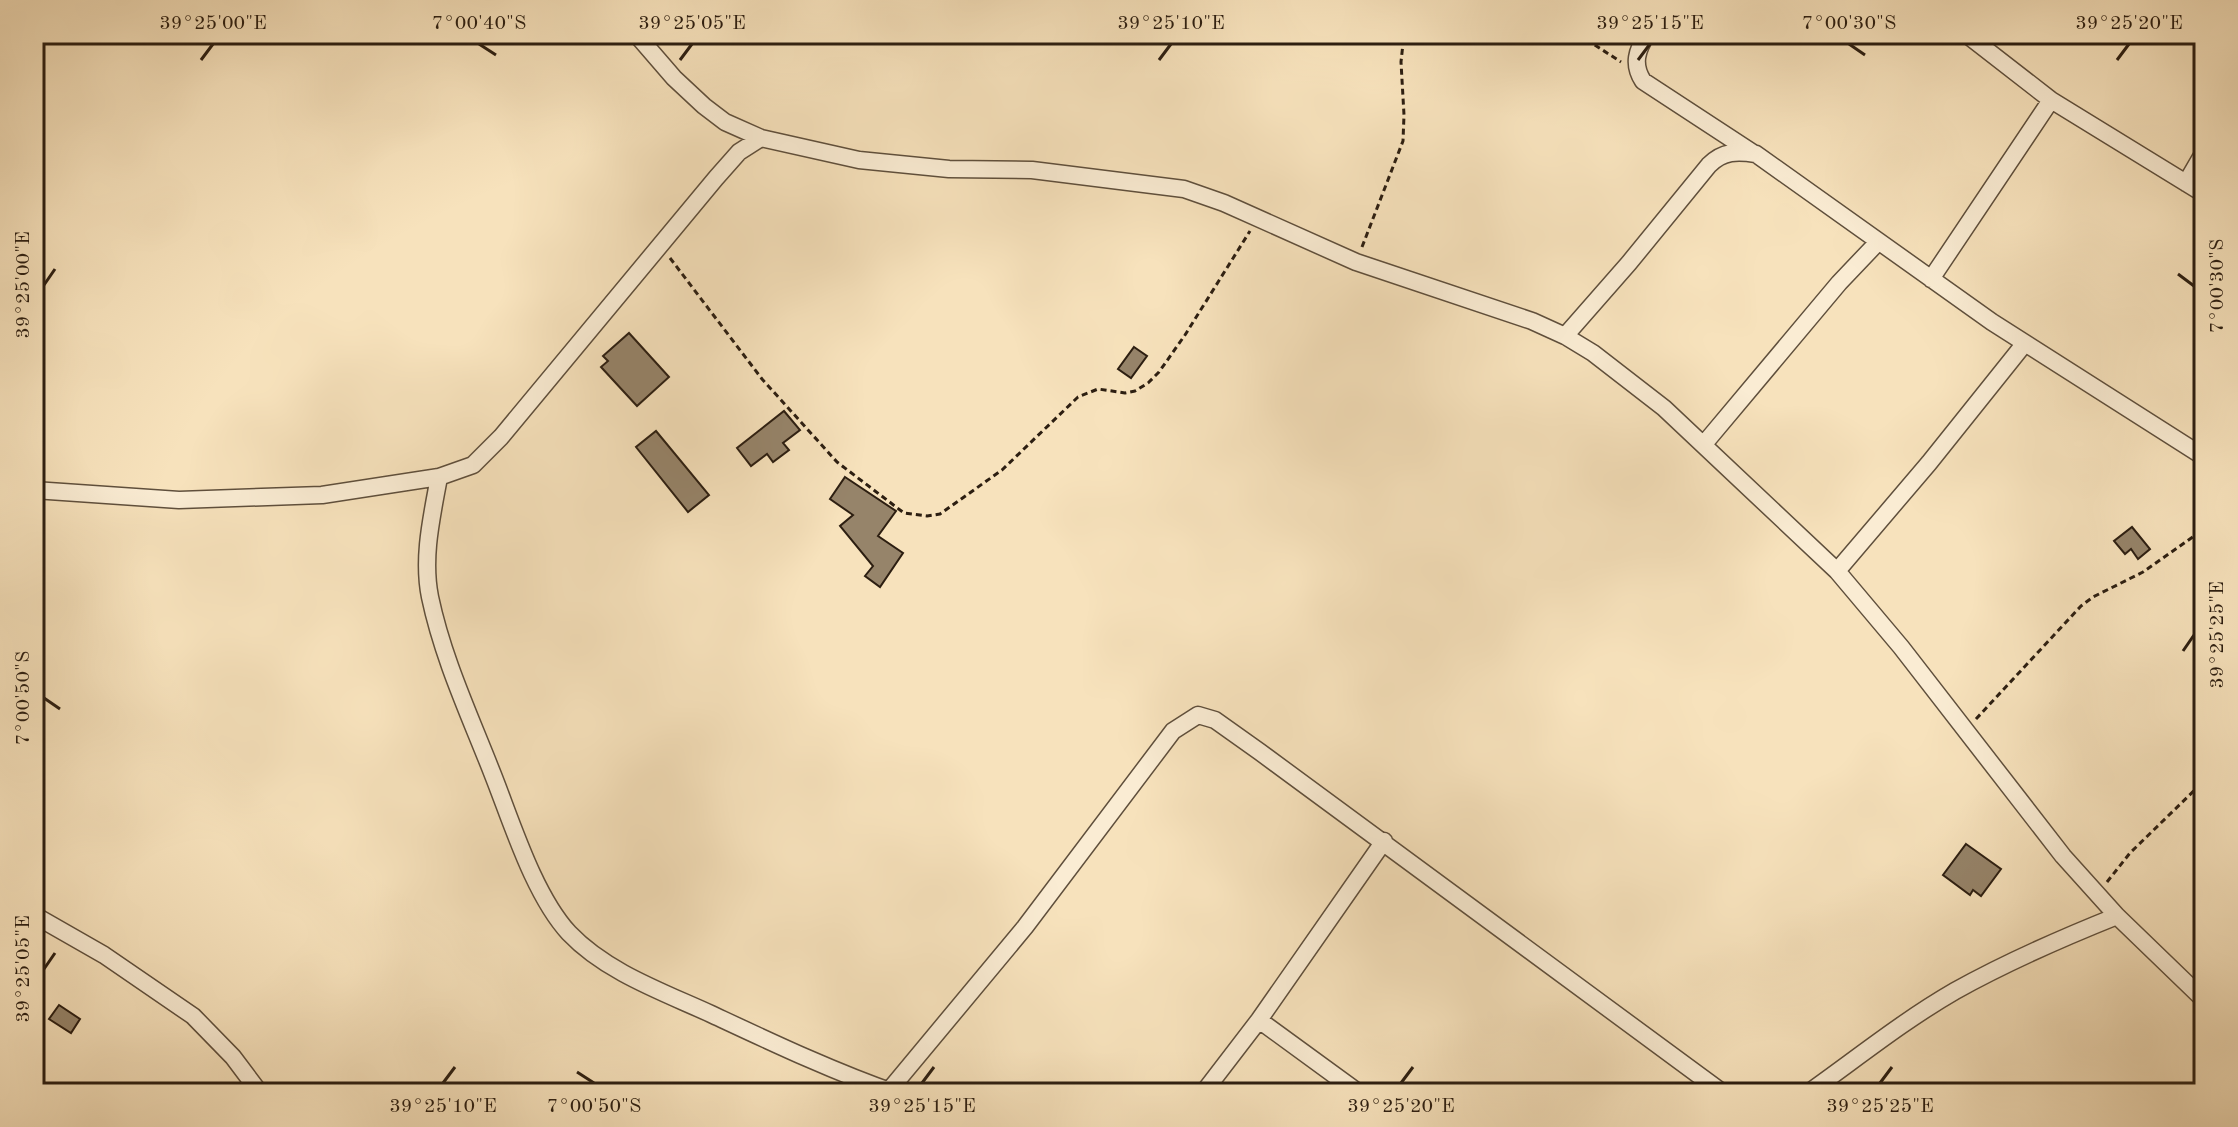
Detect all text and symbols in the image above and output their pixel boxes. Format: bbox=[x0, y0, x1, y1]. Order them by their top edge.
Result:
text: 39°25'00"E bbox=[159, 14, 267, 34]
text: 7°00'40"S bbox=[432, 14, 526, 34]
text: 39°25'05"E bbox=[638, 14, 746, 34]
text: 39°25'10"E bbox=[1117, 14, 1225, 34]
text: 39°25'15"E bbox=[1596, 14, 1704, 34]
text: 7°00'30"S bbox=[1802, 14, 1896, 34]
text: 39°25'20"E bbox=[2075, 14, 2183, 34]
text: 39°25'00"E bbox=[14, 231, 34, 339]
text: 7°00'30"S bbox=[2208, 239, 2228, 333]
text: 39°25'25"E bbox=[2208, 581, 2228, 689]
text: 7°00'50"S bbox=[14, 651, 34, 745]
text: 39°25'05"E bbox=[14, 915, 34, 1023]
text: 39°25'10"E bbox=[389, 1097, 497, 1117]
text: 7°00'50"S bbox=[547, 1097, 641, 1117]
text: 39°25'15"E bbox=[868, 1097, 976, 1117]
text: 39°25'20"E bbox=[1347, 1097, 1455, 1117]
text: 39°25'25"E bbox=[1826, 1097, 1934, 1117]

